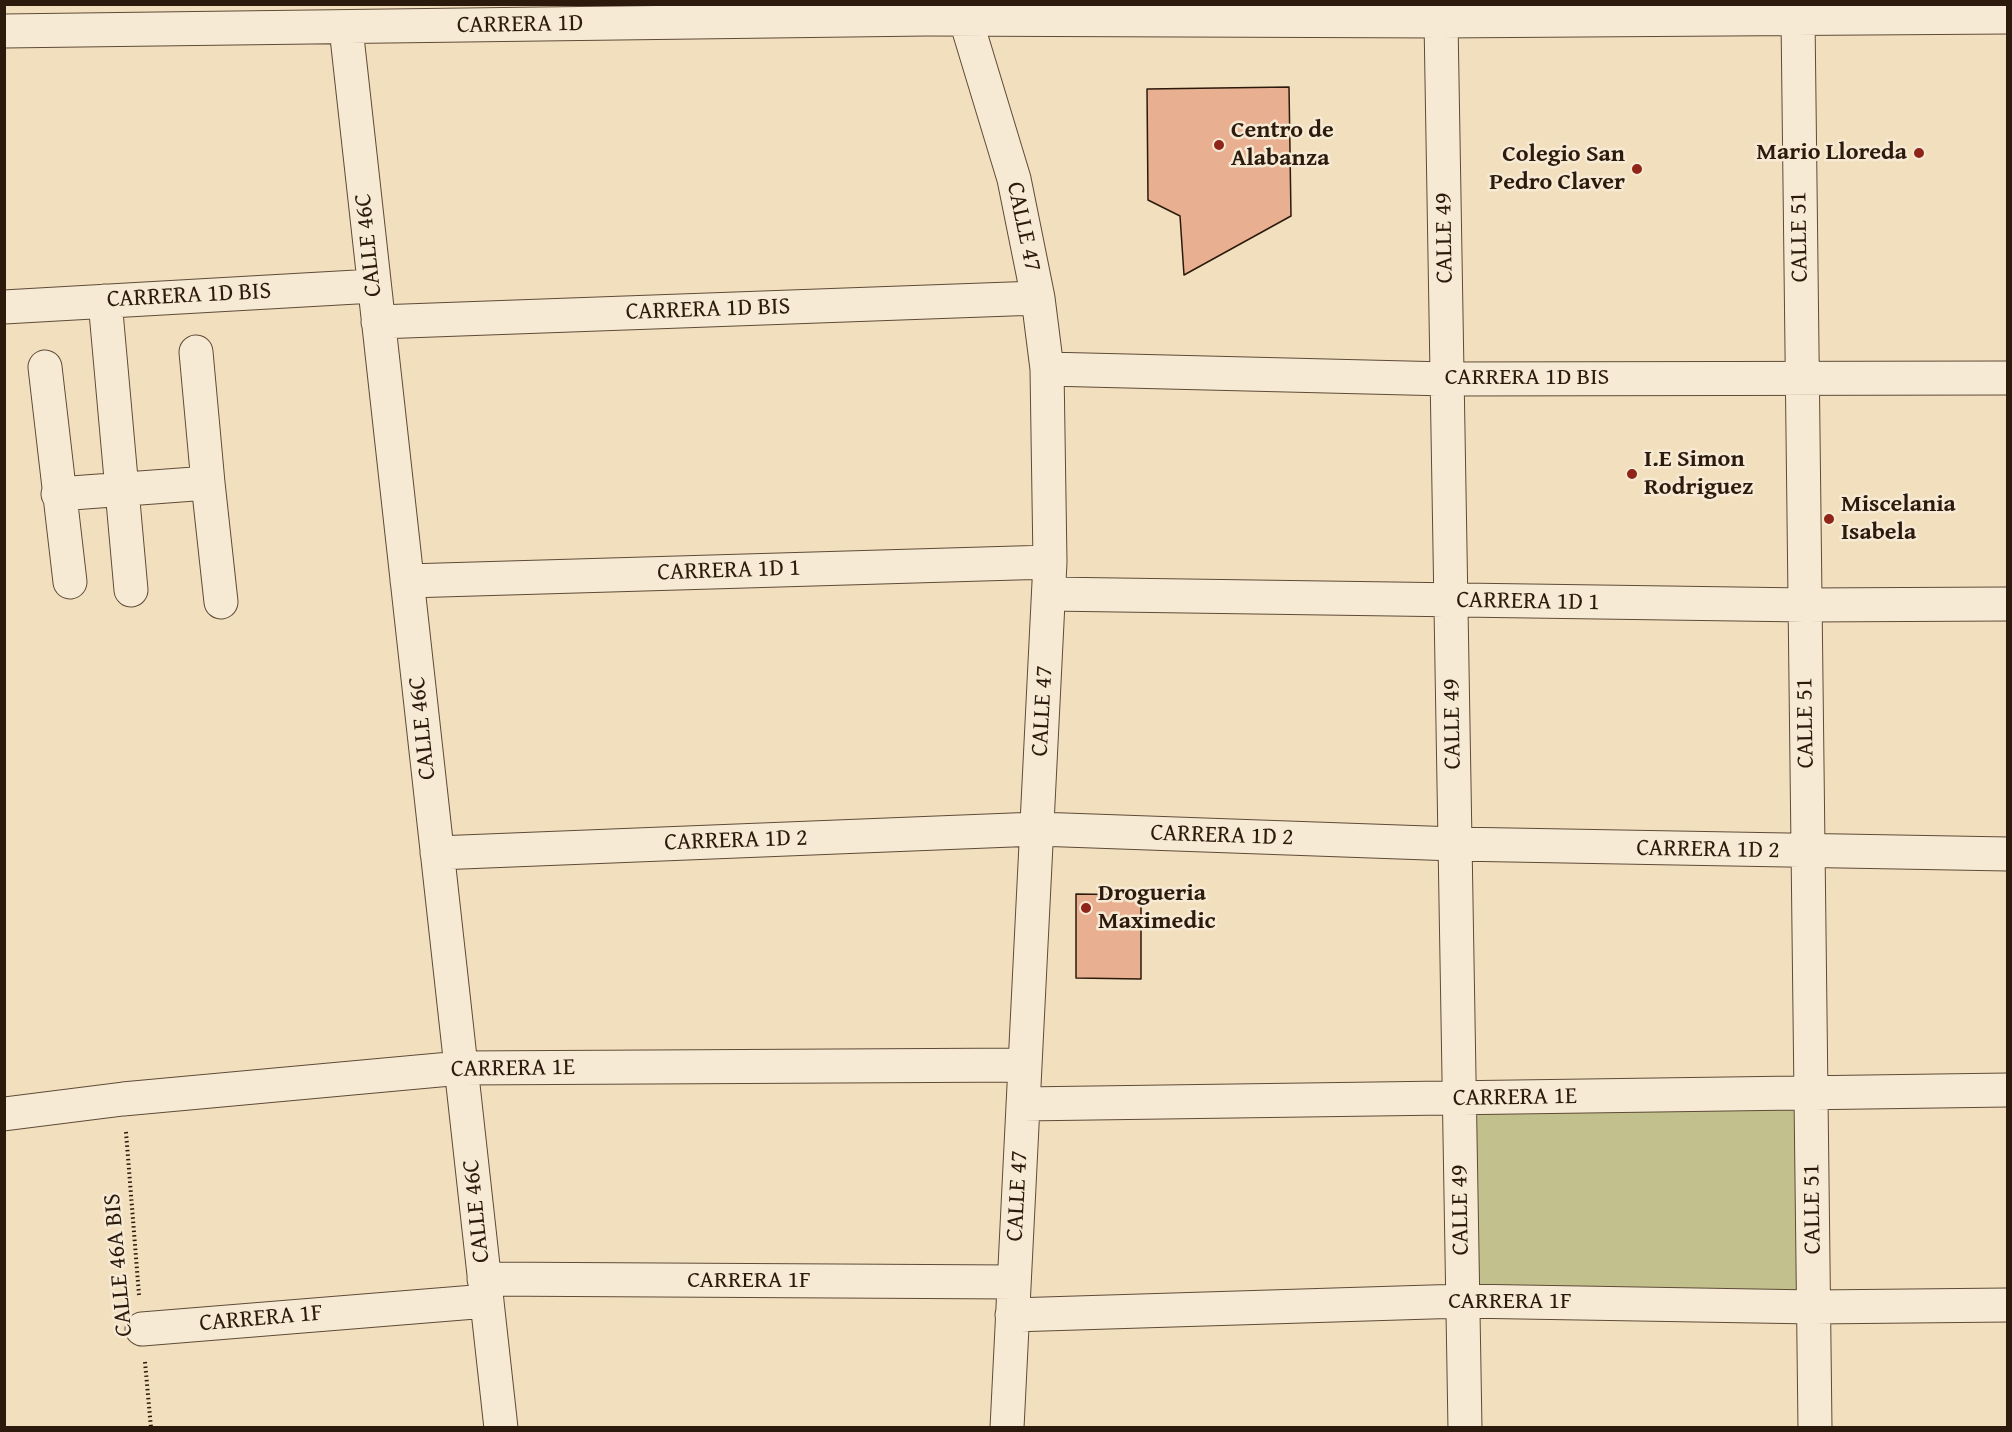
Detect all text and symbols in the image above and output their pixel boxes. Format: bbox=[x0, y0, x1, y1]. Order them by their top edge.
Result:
street label: CARRERA 1D bbox=[457, 9, 583, 41]
place label: Centro de Alabanza bbox=[1231, 117, 1334, 173]
marker: Centro de Alabanza bbox=[1212, 138, 1226, 152]
place label: Mario Lloreda bbox=[1756, 139, 1907, 167]
place label: Colegio San Pedro Claver bbox=[1489, 141, 1625, 197]
marker: Mario Lloreda bbox=[1912, 146, 1926, 160]
marker: Colegio San Pedro Claver bbox=[1630, 162, 1644, 176]
street label: CALLE 47 bbox=[999, 180, 1047, 274]
street label: CALLE 51 bbox=[1785, 191, 1815, 283]
street label: CALLE 46C bbox=[349, 192, 389, 298]
street label: CALLE 49 bbox=[1430, 192, 1460, 284]
street label: CARRERA 1D BIS bbox=[106, 277, 272, 315]
street label: CARRERA 1D BIS bbox=[625, 293, 791, 327]
street label: CARRERA 1D BIS bbox=[1445, 364, 1609, 392]
place label: I.E Simon Rodriguez bbox=[1644, 446, 1754, 502]
marker: I.E Simon Rodriguez bbox=[1625, 467, 1639, 481]
place label: Miscelania Isabela bbox=[1841, 491, 1956, 547]
marker: Miscelania Isabela bbox=[1822, 512, 1836, 526]
street label: CARRERA 1D 1 bbox=[657, 554, 801, 588]
street label: CARRERA 1D 1 bbox=[1456, 586, 1600, 618]
street label: CALLE 47 bbox=[1026, 665, 1060, 757]
street label: CALLE 46C bbox=[403, 675, 443, 781]
street label: CALLE 51 bbox=[1791, 677, 1821, 769]
street label: CALLE 49 bbox=[1438, 678, 1468, 770]
street label: CARRERA 1D 2 bbox=[1150, 819, 1294, 853]
street label: CARRERA 1D 2 bbox=[664, 824, 808, 858]
street label: CARRERA 1D 2 bbox=[1636, 834, 1780, 866]
place label: Drogueria Maximedic bbox=[1098, 880, 1216, 936]
marker: Drogueria Maximedic bbox=[1079, 901, 1093, 915]
street label: CARRERA 1E bbox=[451, 1054, 575, 1084]
street label: CARRERA 1E bbox=[1453, 1083, 1577, 1113]
street label: CALLE 47 bbox=[1001, 1150, 1035, 1242]
street label: CALLE 46C bbox=[457, 1158, 497, 1264]
street label: CALLE 51 bbox=[1798, 1163, 1828, 1255]
street label: CALLE 49 bbox=[1446, 1164, 1476, 1256]
street label: CALLE 46A BIS bbox=[98, 1192, 140, 1338]
street label: CARRERA 1F bbox=[687, 1267, 811, 1295]
street label: CARRERA 1F bbox=[1448, 1288, 1572, 1316]
street label: CARRERA 1F bbox=[198, 1299, 324, 1339]

